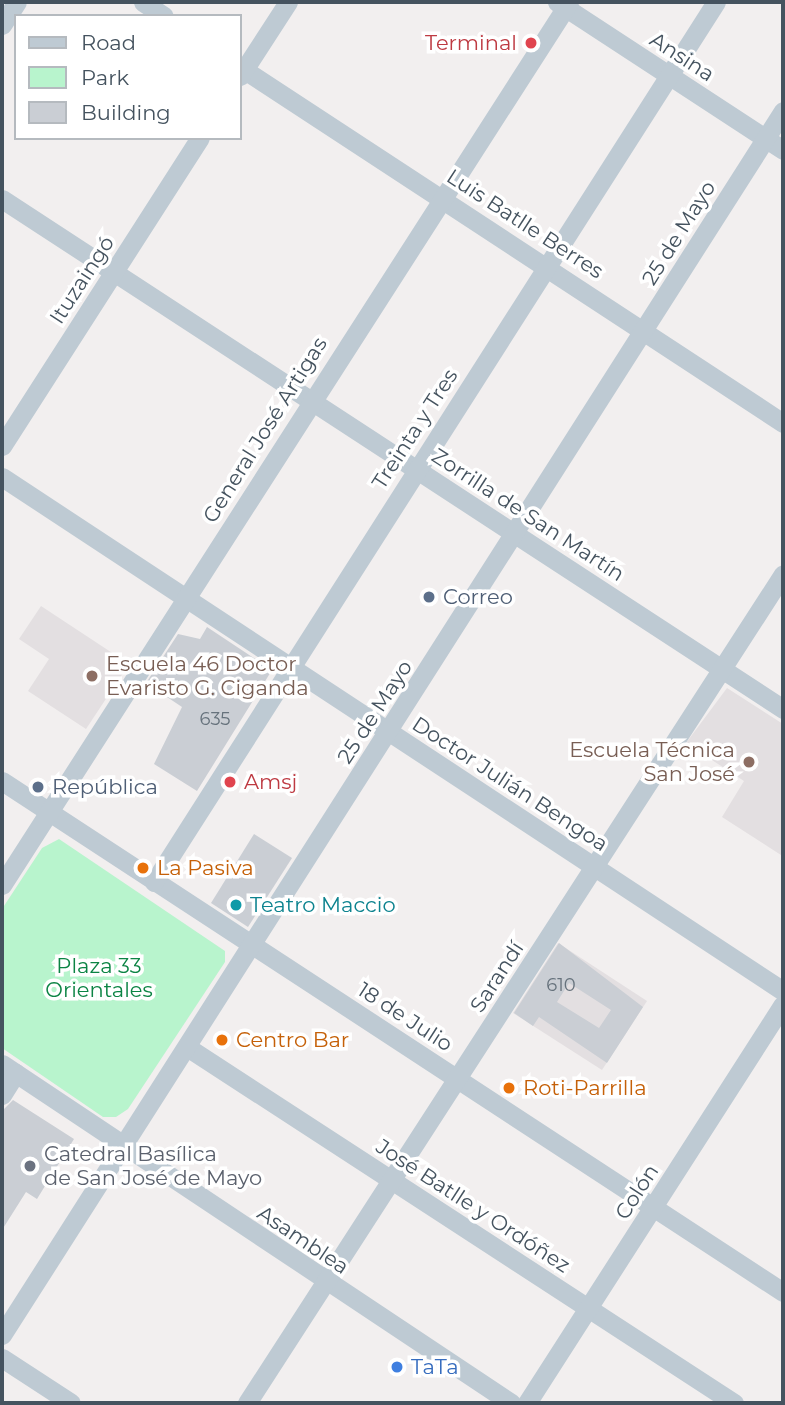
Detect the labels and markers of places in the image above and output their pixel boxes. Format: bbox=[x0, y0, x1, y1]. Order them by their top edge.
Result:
place label: Terminal bbox=[425, 30, 517, 56]
marker: Terminal bbox=[523, 35, 539, 51]
place label: Correo bbox=[443, 584, 513, 610]
marker: Correo bbox=[421, 589, 437, 605]
place label: Escuela 46 Doctor Evaristo G. Ciganda bbox=[106, 651, 309, 701]
marker: Escuela 46 Doctor Evaristo G. Ciganda bbox=[84, 668, 100, 684]
place label: Escuela Técnica San José bbox=[569, 737, 735, 787]
marker: Escuela Técnica San José bbox=[741, 754, 757, 770]
place label: Amsj bbox=[244, 769, 297, 795]
place label: República bbox=[52, 774, 158, 800]
marker: Amsj bbox=[222, 774, 238, 790]
marker: República bbox=[30, 779, 46, 795]
place label: La Pasiva bbox=[157, 855, 254, 881]
marker: La Pasiva bbox=[135, 860, 151, 876]
place label: Teatro Maccio bbox=[250, 892, 396, 918]
marker: Teatro Maccio bbox=[228, 897, 244, 913]
place label: Centro Bar bbox=[236, 1027, 349, 1053]
marker: Centro Bar bbox=[214, 1032, 230, 1048]
place label: Roti-Parrilla bbox=[523, 1075, 647, 1101]
marker: Roti-Parrilla bbox=[501, 1080, 517, 1096]
place label: Catedral Basílica de San José de Mayo bbox=[44, 1141, 262, 1191]
marker: Catedral Basílica de San José de Mayo bbox=[22, 1158, 38, 1174]
place label: TaTa bbox=[411, 1354, 459, 1380]
marker: TaTa bbox=[389, 1359, 405, 1375]

